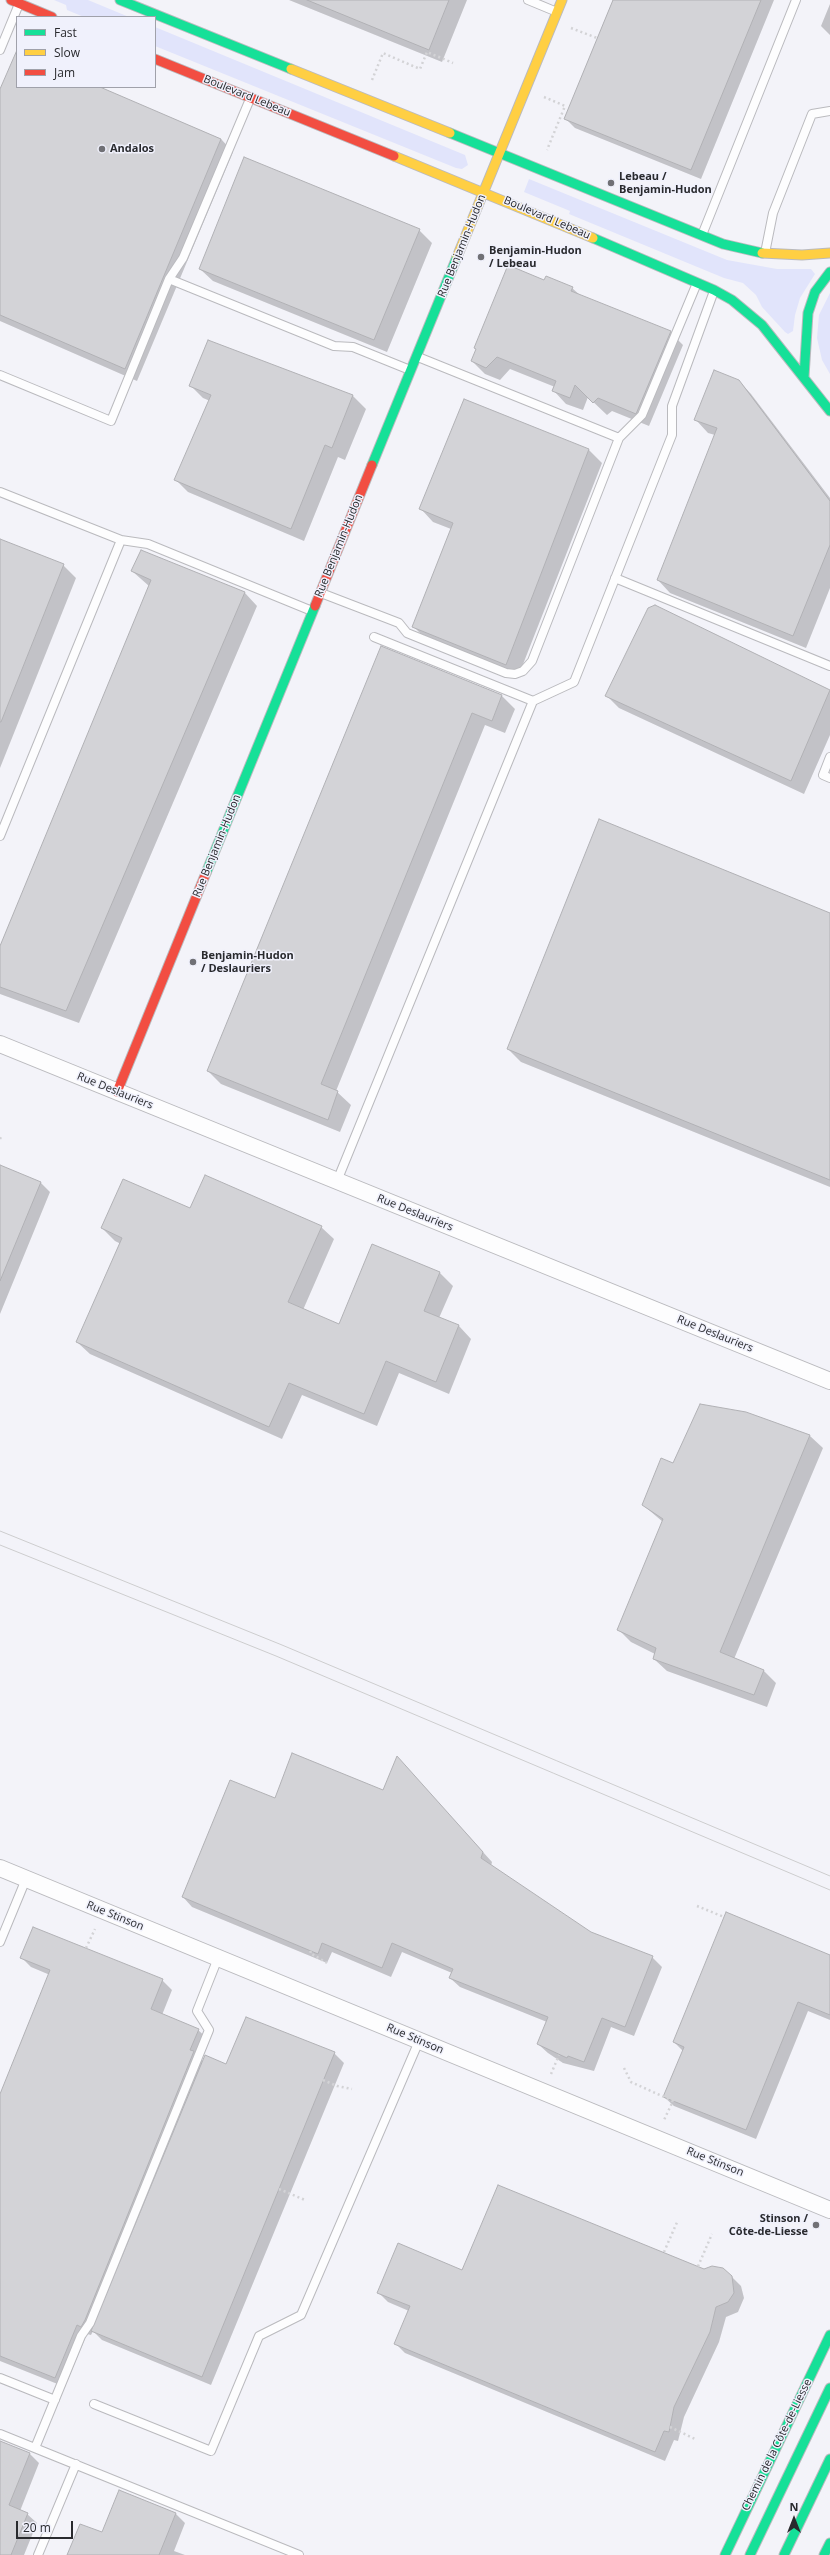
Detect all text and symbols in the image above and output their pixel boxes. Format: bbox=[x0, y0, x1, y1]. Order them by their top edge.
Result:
legend bbox=[16, 16, 156, 88]
text: Fast bbox=[54, 24, 77, 41]
text: Slow bbox=[54, 44, 80, 61]
text: Jam bbox=[54, 64, 75, 81]
street label: Boulevard Lebeau bbox=[202, 72, 292, 120]
place label: Andalos bbox=[110, 142, 154, 156]
marker: Andalos bbox=[97, 144, 107, 154]
place label: Lebeau / Benjamin-Hudon bbox=[619, 170, 712, 196]
marker: Lebeau / Benjamin-Hudon bbox=[606, 178, 616, 188]
street label: Rue Benjamin-Hudon bbox=[435, 193, 489, 299]
street label: Boulevard Lebeau bbox=[502, 194, 592, 242]
place label: Benjamin-Hudon / Lebeau bbox=[489, 244, 582, 270]
marker: Benjamin-Hudon / Lebeau bbox=[476, 252, 486, 262]
street label: Rue Benjamin-Hudon bbox=[312, 493, 366, 599]
street label: Rue Benjamin-Hudon bbox=[190, 793, 244, 899]
place label: Benjamin-Hudon / Deslauriers bbox=[201, 949, 294, 975]
marker: Benjamin-Hudon / Deslauriers bbox=[188, 957, 198, 967]
street label: Rue Deslauriers bbox=[75, 1070, 155, 1112]
street label: Rue Deslauriers bbox=[375, 1192, 455, 1234]
street label: Rue Deslauriers bbox=[675, 1313, 755, 1355]
street label: Rue Stinson bbox=[84, 1899, 146, 1933]
street label: Rue Stinson bbox=[385, 2021, 445, 2057]
street label: Rue Stinson bbox=[684, 2145, 746, 2179]
place label: Stinson / Côte-de-Liesse bbox=[729, 2212, 808, 2238]
marker: Stinson / Côte-de-Liesse bbox=[811, 2220, 821, 2230]
street label: Chemin de la Côte-de-Liesse bbox=[739, 2377, 815, 2513]
north arrow bbox=[774, 2499, 814, 2539]
text: N bbox=[790, 2499, 798, 2514]
scale bar bbox=[18, 2513, 75, 2539]
text: 20 m bbox=[23, 2519, 51, 2536]

